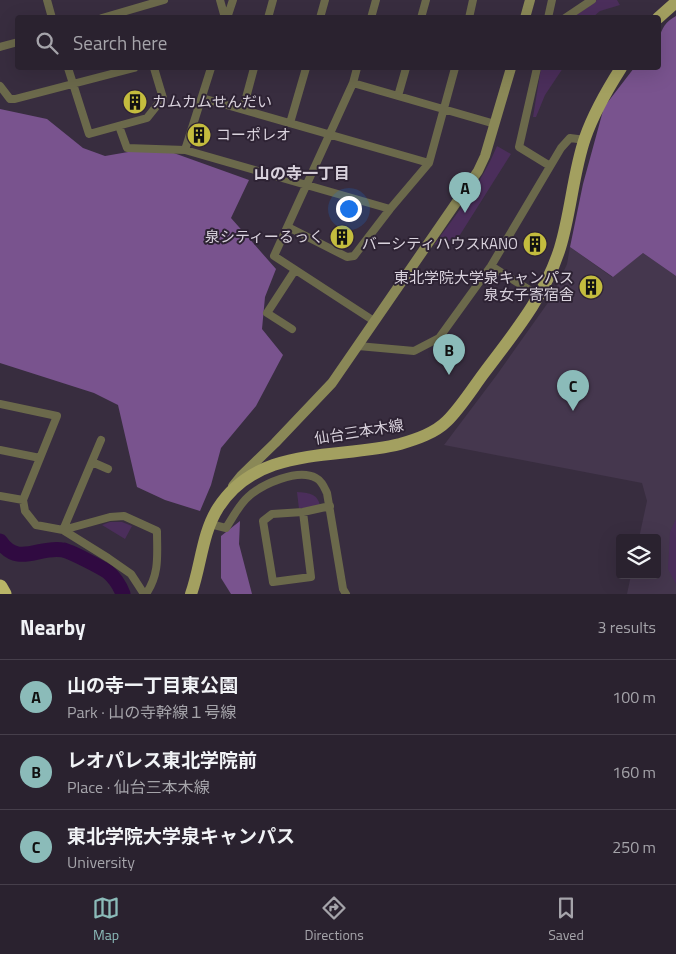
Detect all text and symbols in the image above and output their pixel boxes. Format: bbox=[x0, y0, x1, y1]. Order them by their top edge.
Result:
search box bbox=[15, 15, 661, 70]
text: Search here bbox=[73, 28, 167, 57]
icon: search bbox=[33, 29, 61, 57]
building icon: カムカムせんだい bbox=[122, 89, 148, 115]
place label: カムカムせんだい bbox=[152, 90, 272, 113]
building icon: コーポレオ bbox=[186, 122, 212, 148]
place label: コーポレオ bbox=[216, 123, 291, 146]
district label: 山の寺一丁目 bbox=[254, 161, 350, 185]
pin: A bbox=[449, 172, 481, 213]
your location bbox=[336, 196, 362, 222]
building icon: 泉シティーるっく bbox=[329, 224, 355, 250]
place label: 泉シティーるっく bbox=[205, 225, 324, 248]
building icon: バーシティハウスKANO bbox=[522, 231, 548, 257]
place label: バーシティハウスKANO bbox=[362, 232, 518, 255]
place label: 東北学院大学泉キャンパス 泉女子寄宿舎 bbox=[394, 266, 574, 306]
building icon: 東北学院大学泉キャンパス 泉女子寄宿舎 bbox=[578, 274, 604, 300]
pin: B bbox=[433, 334, 465, 375]
pin: C bbox=[557, 370, 589, 411]
street label: 仙台三本木線 bbox=[313, 413, 405, 450]
map controls bbox=[616, 534, 661, 579]
button: layers bbox=[616, 534, 661, 579]
text: Nearby bbox=[20, 611, 85, 643]
text: 3 results bbox=[597, 615, 656, 639]
text: 山の寺一丁目東公園 bbox=[67, 670, 238, 699]
text: A bbox=[31, 685, 41, 709]
text: 100 m bbox=[612, 685, 656, 709]
text: Park · 山の寺幹線１号線 bbox=[67, 700, 236, 724]
text: レオパレス東北学院前 bbox=[67, 745, 257, 774]
text: B bbox=[31, 760, 41, 784]
text: 160 m bbox=[612, 760, 656, 784]
text: Place · 仙台三本木線 bbox=[67, 775, 210, 799]
text: 東北学院大学泉キャンパス bbox=[67, 821, 295, 850]
text: C bbox=[32, 835, 40, 859]
text: 250 m bbox=[612, 835, 656, 859]
text: University bbox=[67, 850, 135, 874]
tab: Map bbox=[92, 894, 120, 945]
tab: Directions bbox=[304, 894, 364, 945]
tab: Saved bbox=[548, 894, 584, 945]

